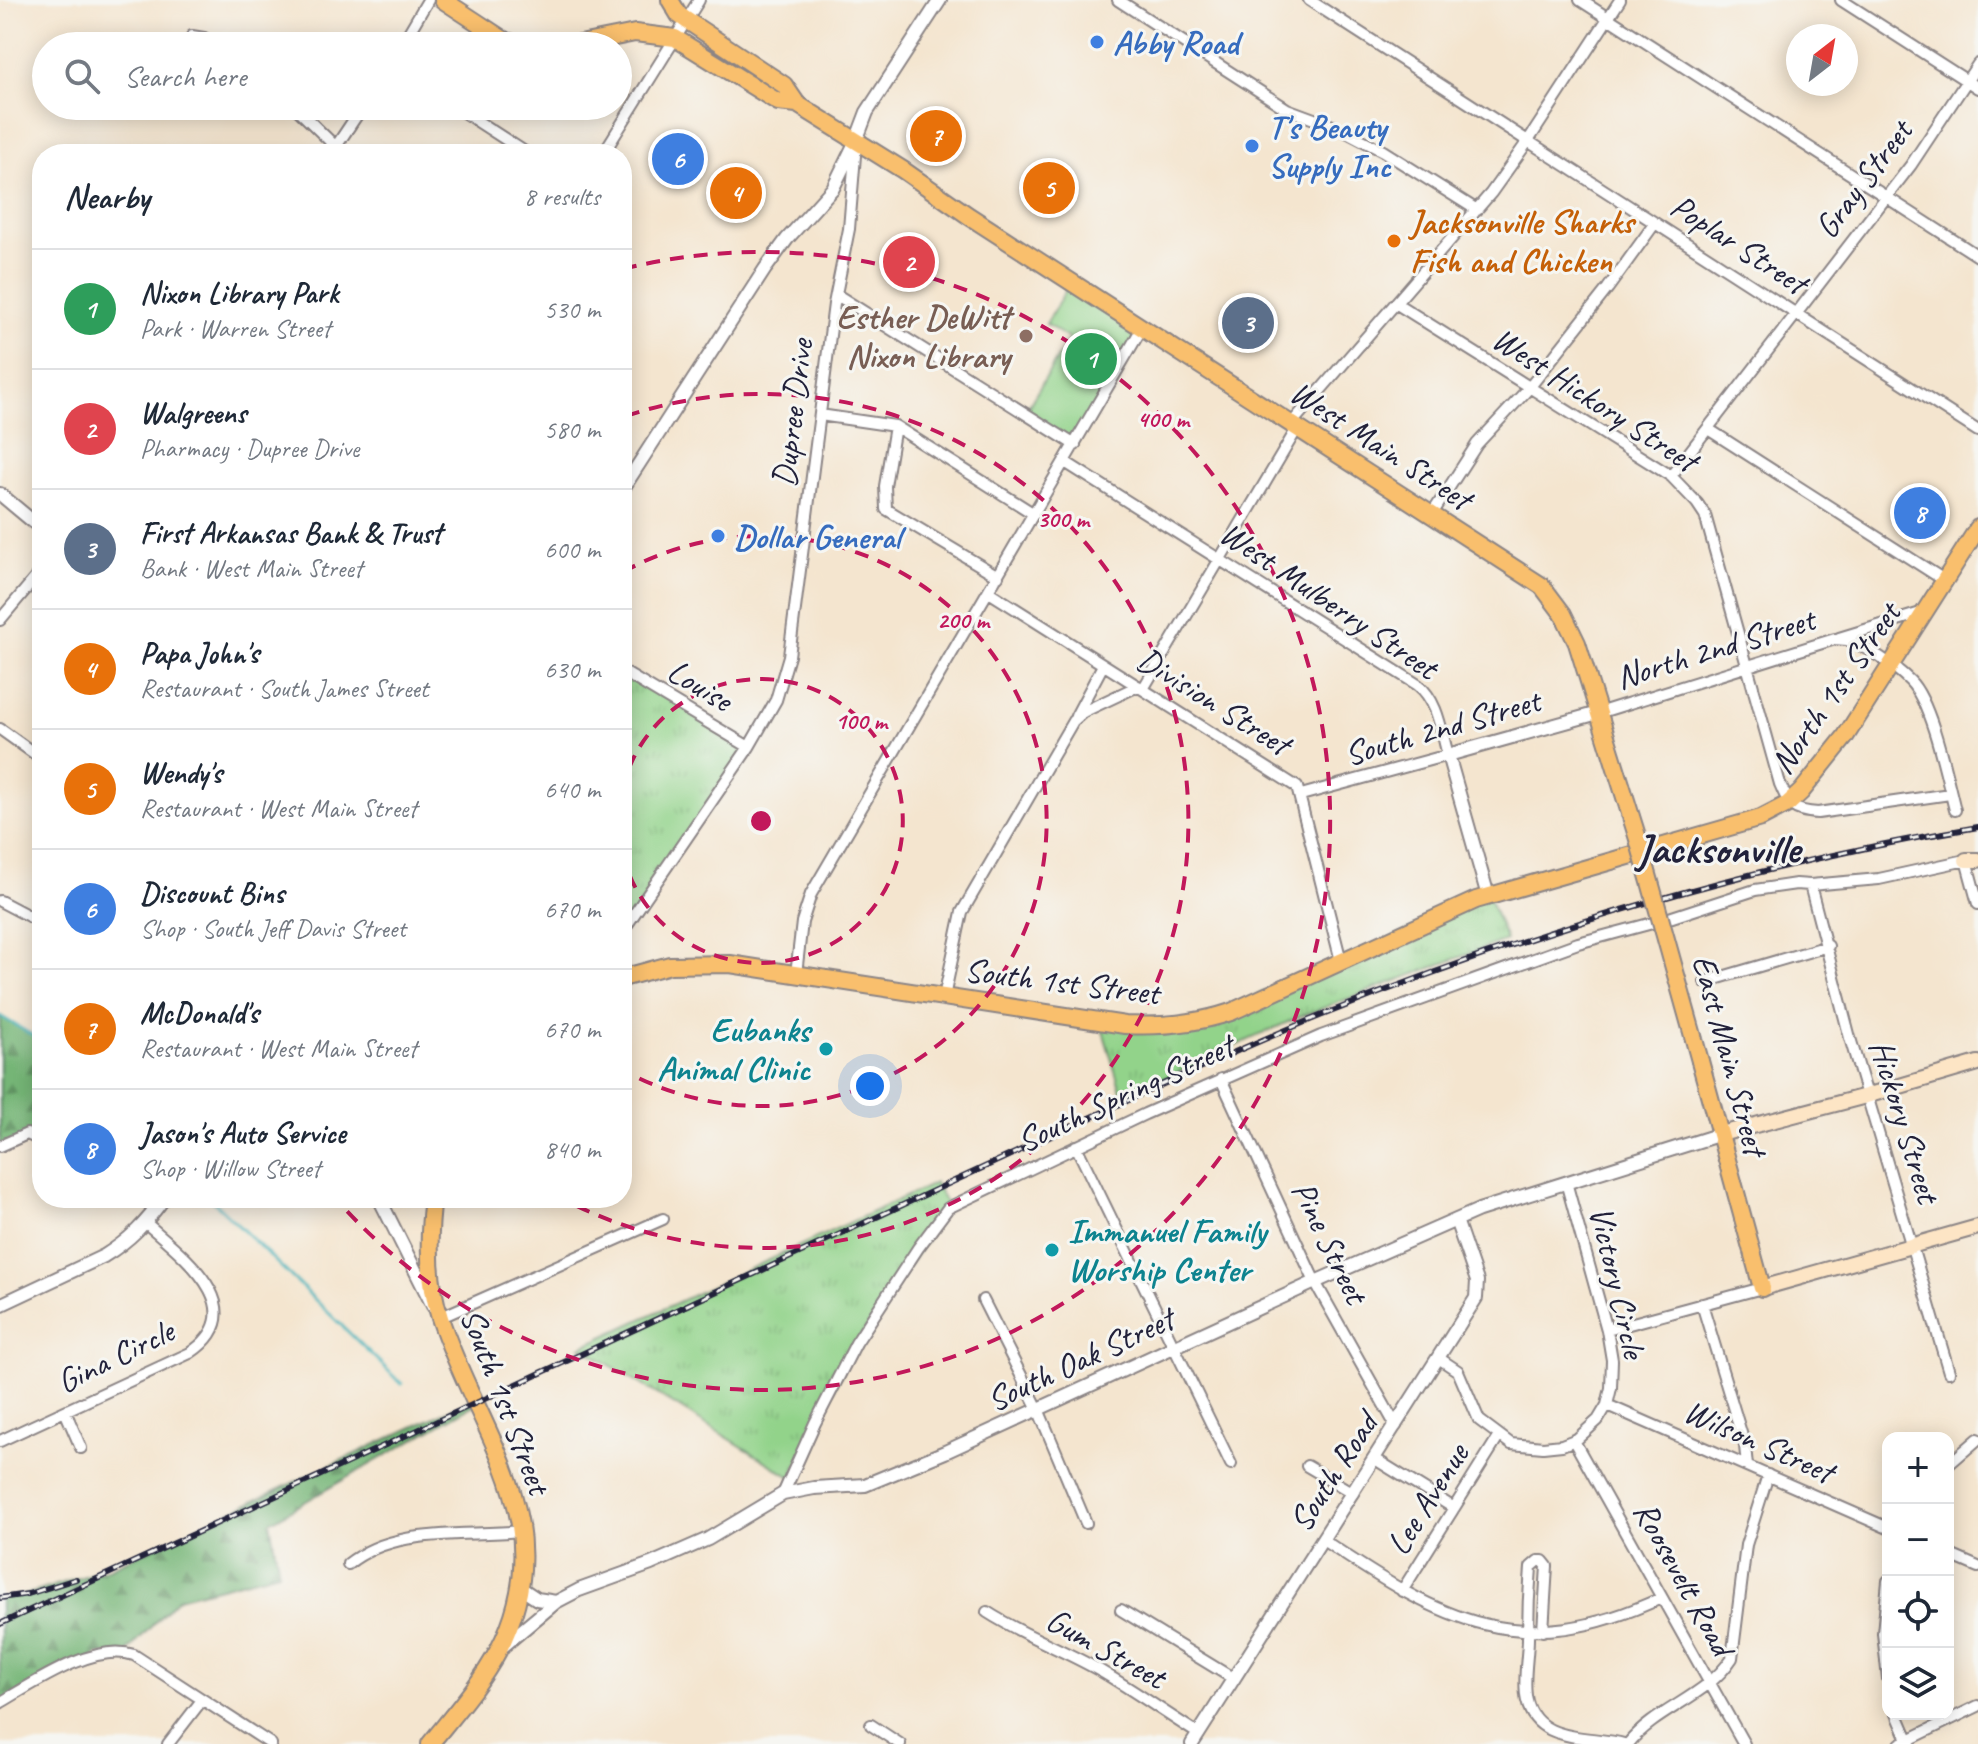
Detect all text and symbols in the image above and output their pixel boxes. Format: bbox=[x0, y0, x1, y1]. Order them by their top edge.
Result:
place label: Abby Road bbox=[1113, 21, 1244, 64]
north arrow bbox=[1786, 24, 1858, 96]
search box bbox=[32, 32, 632, 120]
marker: Abby Road bbox=[1088, 33, 1106, 51]
icon: search bbox=[60, 54, 104, 98]
text: Search here bbox=[124, 57, 246, 95]
place label: T's Beauty Supply Inc bbox=[1268, 105, 1392, 187]
pin: 7 bbox=[910, 106, 962, 166]
street label: Gray Street bbox=[1805, 108, 1924, 247]
pin: 6 bbox=[652, 129, 704, 189]
marker: T's Beauty Supply Inc bbox=[1243, 137, 1261, 155]
pin: 5 bbox=[1023, 158, 1075, 218]
pin: 4 bbox=[710, 163, 762, 223]
text: Nearby bbox=[64, 175, 150, 218]
text: 8 results bbox=[524, 180, 600, 213]
street label: Poplar Street bbox=[1663, 184, 1819, 306]
place label: Jacksonville Sharks Fish and Chicken bbox=[1408, 200, 1637, 282]
pin: 2 bbox=[883, 232, 935, 292]
marker: Jacksonville Sharks Fish and Chicken bbox=[1385, 232, 1403, 250]
text: Nixon Library Park bbox=[140, 274, 338, 312]
text: 1 bbox=[84, 293, 96, 326]
text: 530 m bbox=[544, 293, 600, 326]
pin: 3 bbox=[1222, 293, 1274, 353]
place label: Esther DeWitt Nixon Library bbox=[836, 295, 1015, 377]
text: Park · Warren Street bbox=[140, 312, 331, 345]
street label: West Hickory Street bbox=[1484, 317, 1710, 484]
marker: Esther DeWitt Nixon Library bbox=[1017, 327, 1035, 345]
pin: 1 bbox=[1065, 329, 1117, 389]
street label: Dupree Drive bbox=[762, 335, 823, 489]
street label: West Main Street bbox=[1282, 370, 1484, 522]
text: Walgreens bbox=[140, 394, 246, 432]
text: 400 m bbox=[1137, 404, 1191, 434]
text: 2 bbox=[84, 413, 96, 446]
text: 580 m bbox=[544, 413, 600, 446]
text: Pharmacy · Dupree Drive bbox=[140, 432, 359, 465]
pin: 8 bbox=[1894, 483, 1946, 543]
text: 300 m bbox=[1037, 504, 1091, 534]
street label: West Mulberry Street bbox=[1212, 511, 1449, 691]
text: First Arkansas Bank & Trust bbox=[140, 514, 442, 552]
place label: Dollar General bbox=[734, 515, 906, 558]
marker: Dollar General bbox=[709, 527, 727, 545]
text: 3 bbox=[84, 533, 96, 566]
text: 600 m bbox=[544, 533, 600, 566]
text: Bank · West Main Street bbox=[140, 552, 362, 585]
street label: North 1st Street bbox=[1760, 591, 1912, 782]
street label: North 2nd Street bbox=[1611, 596, 1823, 699]
text: 200 m bbox=[937, 605, 991, 635]
text: Papa John's bbox=[140, 634, 259, 672]
street label: Division Street bbox=[1130, 637, 1302, 767]
street label: Louise bbox=[660, 649, 743, 722]
text: 4 bbox=[84, 653, 96, 686]
text: 630 m bbox=[544, 653, 600, 686]
text: Restaurant · South James Street bbox=[140, 672, 428, 705]
street label: South 2nd Street bbox=[1339, 678, 1548, 775]
text: 100 m bbox=[835, 706, 889, 736]
text: Wendy's bbox=[140, 754, 222, 792]
text: 5 bbox=[84, 773, 96, 806]
text: 640 m bbox=[544, 773, 600, 806]
text: Restaurant · West Main Street bbox=[140, 792, 417, 825]
centre of rings bbox=[747, 807, 775, 835]
district label: Jacksonville bbox=[1634, 823, 1803, 876]
text: Discount Bins bbox=[140, 874, 284, 912]
text: 6 bbox=[84, 893, 96, 926]
text: 670 m bbox=[544, 893, 600, 926]
text: Shop · South Jeff Davis Street bbox=[140, 912, 406, 945]
street label: South 1st Street bbox=[962, 948, 1165, 1015]
street label: East Main Street bbox=[1683, 950, 1779, 1164]
text: McDonald's bbox=[140, 994, 259, 1032]
place label: Eubanks Animal Clinic bbox=[657, 1008, 813, 1090]
text: 7 bbox=[84, 1013, 96, 1046]
text: 670 m bbox=[544, 1013, 600, 1046]
street label: South Spring Street bbox=[1010, 1022, 1244, 1162]
text: Restaurant · West Main Street bbox=[140, 1032, 417, 1065]
street label: Hickory Street bbox=[1860, 1034, 1951, 1211]
marker: Eubanks Animal Clinic bbox=[817, 1040, 835, 1058]
your location bbox=[850, 1066, 890, 1106]
text: Jason's Auto Service bbox=[140, 1114, 346, 1152]
text: 8 bbox=[84, 1133, 96, 1166]
text: 840 m bbox=[544, 1133, 600, 1166]
text: Shop · Willow Street bbox=[140, 1152, 320, 1185]
street label: Pine Street bbox=[1282, 1174, 1380, 1313]
street label: Victory Circle bbox=[1580, 1202, 1657, 1365]
place label: Immanuel Family Worship Center bbox=[1068, 1209, 1270, 1291]
marker: Immanuel Family Worship Center bbox=[1043, 1241, 1061, 1259]
street label: South Oak Street bbox=[980, 1295, 1185, 1421]
street label: South 1st Street bbox=[451, 1302, 562, 1503]
street label: Gina Circle bbox=[49, 1308, 183, 1403]
street label: Wilson Street bbox=[1678, 1389, 1845, 1495]
street label: South Road bbox=[1279, 1401, 1390, 1539]
map controls bbox=[1882, 1432, 1954, 1720]
button: + bbox=[1882, 1432, 1954, 1504]
street label: Lee Avenue bbox=[1376, 1434, 1479, 1563]
street label: Roosevelt Road bbox=[1624, 1494, 1747, 1667]
button: − bbox=[1882, 1504, 1954, 1576]
button: locate bbox=[1882, 1576, 1954, 1648]
street label: Gum Street bbox=[1039, 1598, 1176, 1700]
button: layers bbox=[1882, 1648, 1954, 1720]

